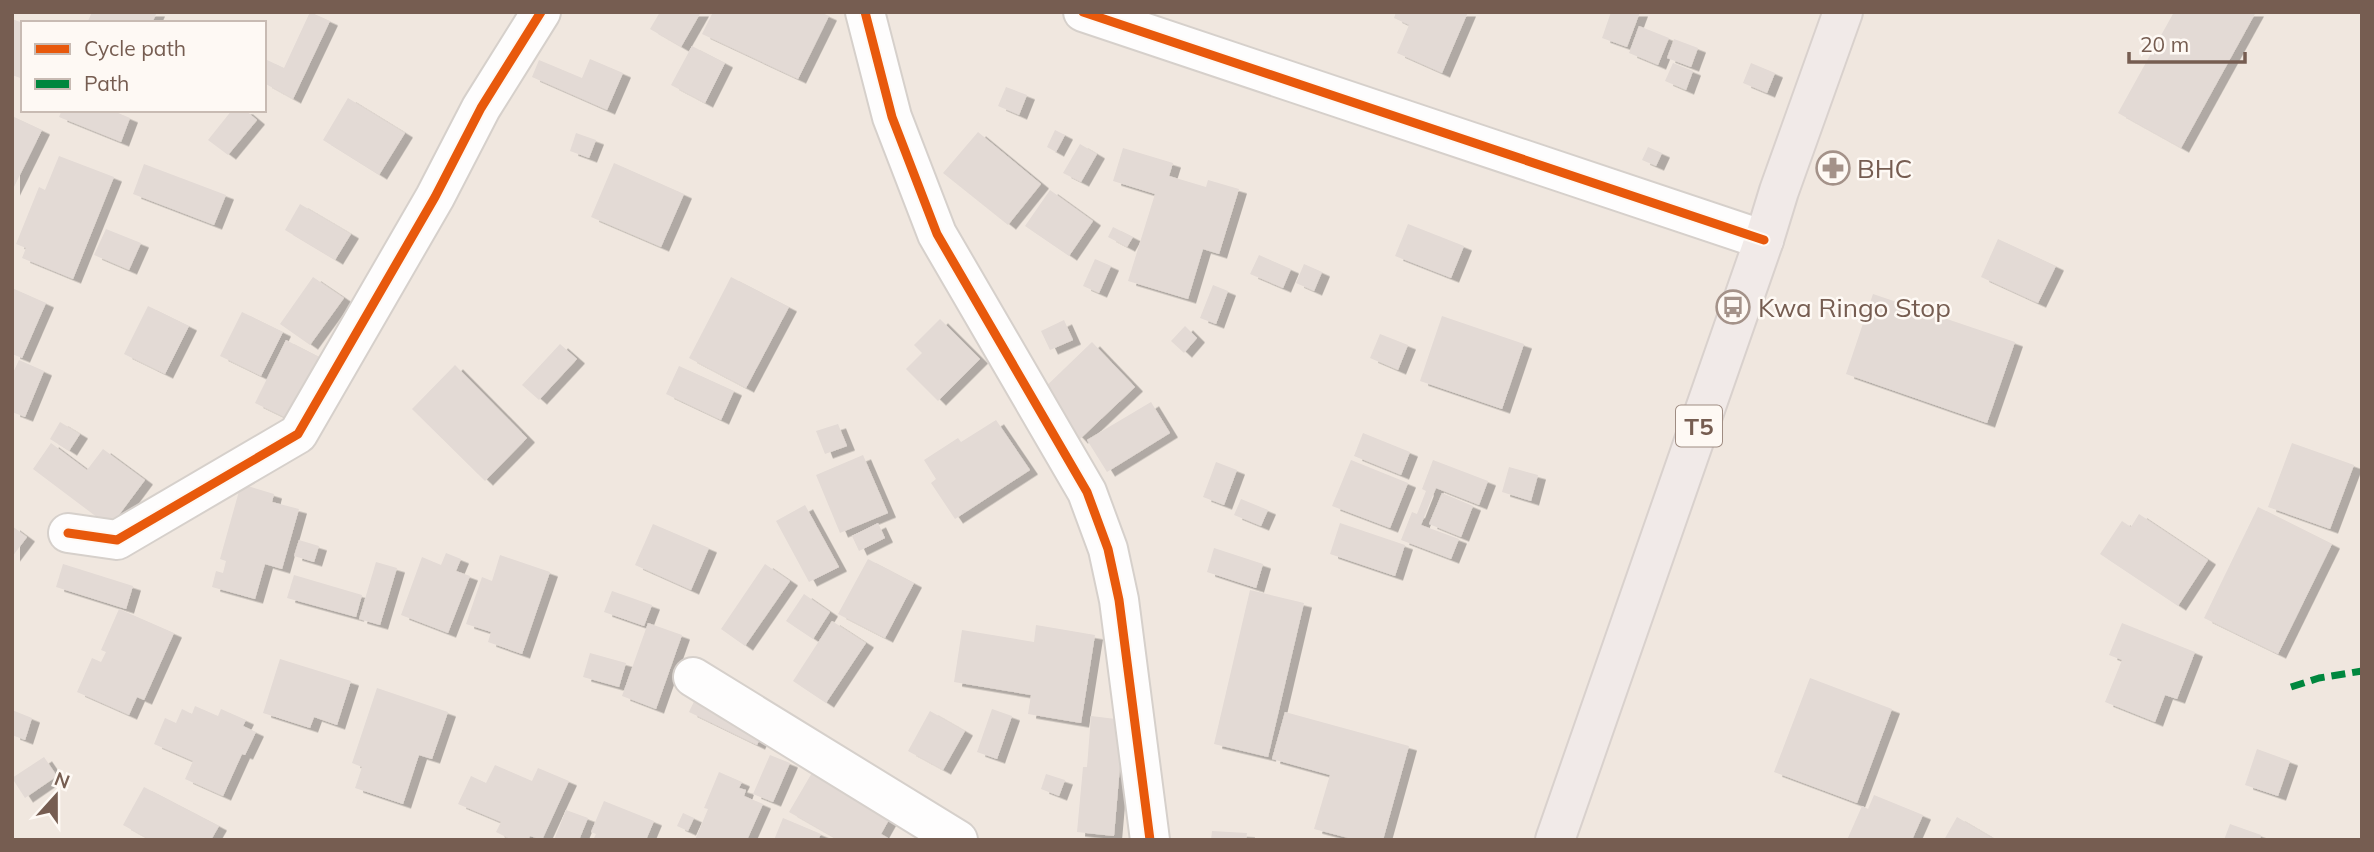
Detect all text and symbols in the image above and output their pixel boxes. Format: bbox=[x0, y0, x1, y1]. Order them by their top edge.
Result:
legend bbox=[21, 21, 266, 112]
scale bar bbox=[2129, 21, 2244, 65]
text: 20 m bbox=[2140, 31, 2189, 57]
text: Cycle path bbox=[84, 35, 186, 61]
text: Path bbox=[84, 70, 129, 96]
pharmacy icon: BHC bbox=[1814, 149, 1852, 187]
place label: BHC bbox=[1857, 152, 1912, 185]
bus stop icon: Kwa Ringo Stop bbox=[1714, 288, 1752, 326]
place label: Kwa Ringo Stop bbox=[1758, 291, 1951, 324]
road number: T5 bbox=[1676, 405, 1722, 446]
north arrow bbox=[21, 761, 91, 831]
text: N bbox=[51, 766, 73, 794]

